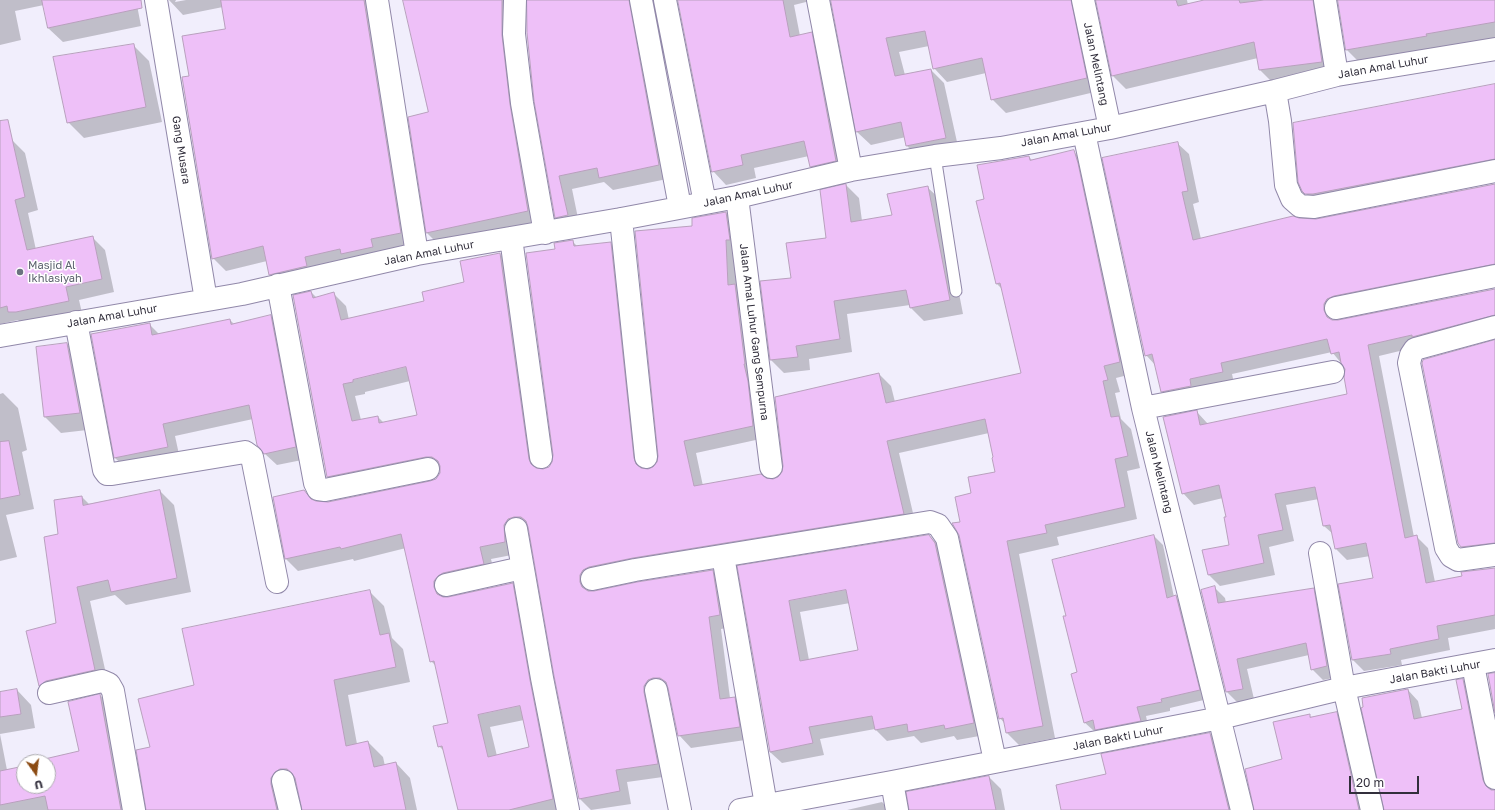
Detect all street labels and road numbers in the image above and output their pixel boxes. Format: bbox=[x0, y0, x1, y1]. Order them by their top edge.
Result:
street label: Jalan Melintang bbox=[1081, 21, 1111, 107]
street label: Jalan Amal Luhur bbox=[1337, 53, 1429, 81]
street label: Gang Musara bbox=[169, 115, 193, 185]
street label: Jalan Amal Luhur bbox=[1020, 121, 1112, 149]
street label: Jalan Amal Luhur bbox=[702, 178, 794, 210]
street label: Jalan Amal Luhur bbox=[383, 238, 475, 268]
street label: Jalan Amal Luhur Gang Sempurna bbox=[737, 243, 771, 421]
street label: Jalan Amal Luhur bbox=[66, 302, 158, 330]
street label: Jalan Melintang bbox=[1142, 429, 1176, 515]
street label: Jalan Bakti Luhur bbox=[1389, 658, 1481, 686]
street label: Jalan Bakti Luhur bbox=[1072, 723, 1164, 753]

